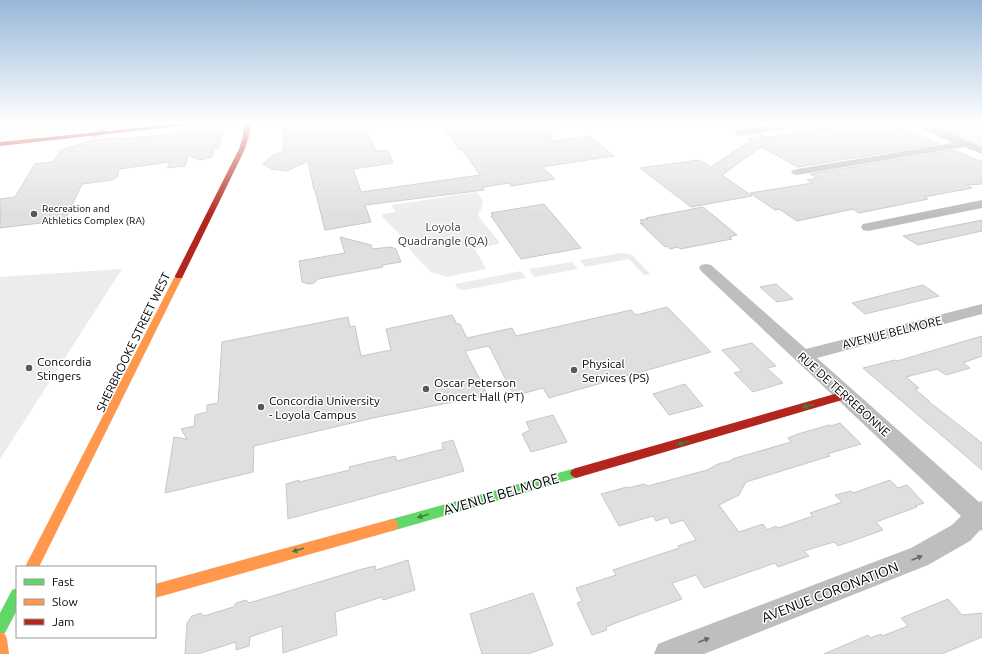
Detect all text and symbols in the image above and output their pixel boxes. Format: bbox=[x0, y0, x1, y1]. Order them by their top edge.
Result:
place label: Recreation and Athletics Complex (RA) bbox=[42, 203, 145, 226]
marker: Recreation and Athletics Complex (RA) bbox=[29, 209, 39, 219]
park label: Loyola Quadrangle (QA) bbox=[398, 220, 488, 248]
street label: SHERBROOKE STREET WEST bbox=[94, 270, 173, 414]
street label: AVENUE BELMORE bbox=[841, 313, 943, 351]
street label: RUE DE TERREBONNE bbox=[795, 349, 893, 439]
place label: Concordia Stingers bbox=[37, 355, 91, 382]
place label: Physical Services (PS) bbox=[582, 357, 650, 385]
marker: Concordia Stingers bbox=[24, 363, 34, 373]
marker: Physical Services (PS) bbox=[569, 365, 579, 375]
place label: Oscar Peterson Concert Hall (PT) bbox=[434, 376, 525, 404]
marker: Oscar Peterson Concert Hall (PT) bbox=[421, 384, 431, 394]
place label: Concordia University - Loyola Campus bbox=[269, 394, 380, 421]
marker: Concordia University - Loyola Campus bbox=[256, 402, 266, 412]
one-way arrow bbox=[802, 403, 814, 409]
one-way arrow bbox=[677, 440, 689, 446]
street label: AVENUE BELMORE bbox=[441, 470, 561, 518]
one-way arrow bbox=[417, 513, 429, 519]
one-way arrow bbox=[292, 548, 304, 554]
one-way arrow bbox=[911, 555, 922, 561]
street label: AVENUE CORONATION bbox=[759, 559, 901, 625]
legend bbox=[16, 566, 156, 638]
text: Fast bbox=[52, 575, 74, 588]
text: Slow bbox=[52, 595, 78, 608]
text: Jam bbox=[52, 615, 74, 628]
one-way arrow bbox=[699, 637, 710, 643]

